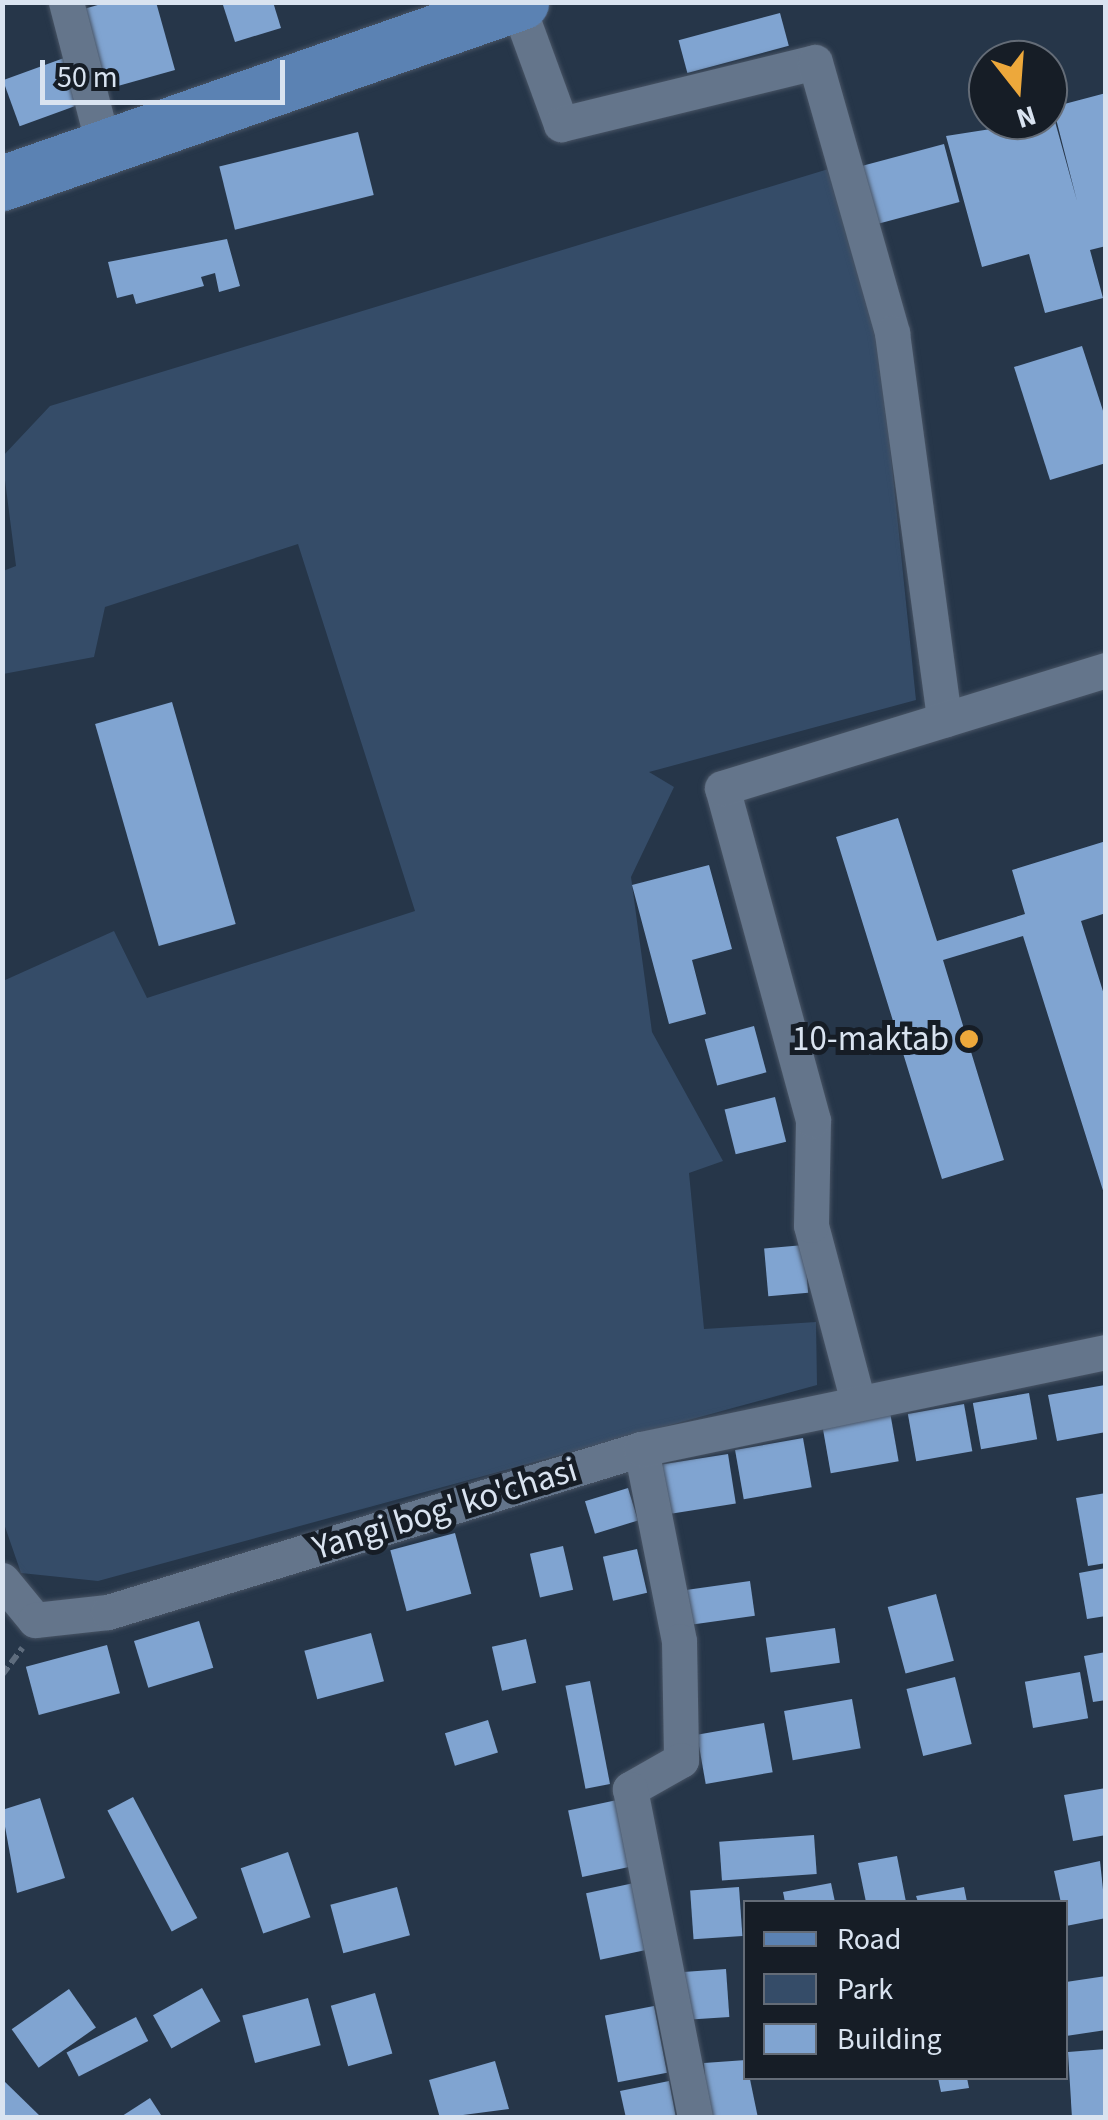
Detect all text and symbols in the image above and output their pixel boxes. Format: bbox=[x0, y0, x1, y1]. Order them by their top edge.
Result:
scale bar bbox=[45, 40, 290, 102]
north arrow bbox=[968, 40, 1068, 140]
text: 50 m bbox=[57, 56, 118, 99]
text: N bbox=[1011, 95, 1041, 139]
place label: 10-maktab bbox=[792, 1018, 949, 1060]
marker: 10-maktab bbox=[958, 1028, 980, 1050]
street label: Yangi bog' ko'chasi bbox=[308, 1449, 582, 1569]
legend bbox=[743, 1900, 1068, 2080]
text: Road bbox=[837, 1918, 901, 1961]
text: Park bbox=[837, 1968, 893, 2011]
text: Building bbox=[837, 2018, 942, 2061]

